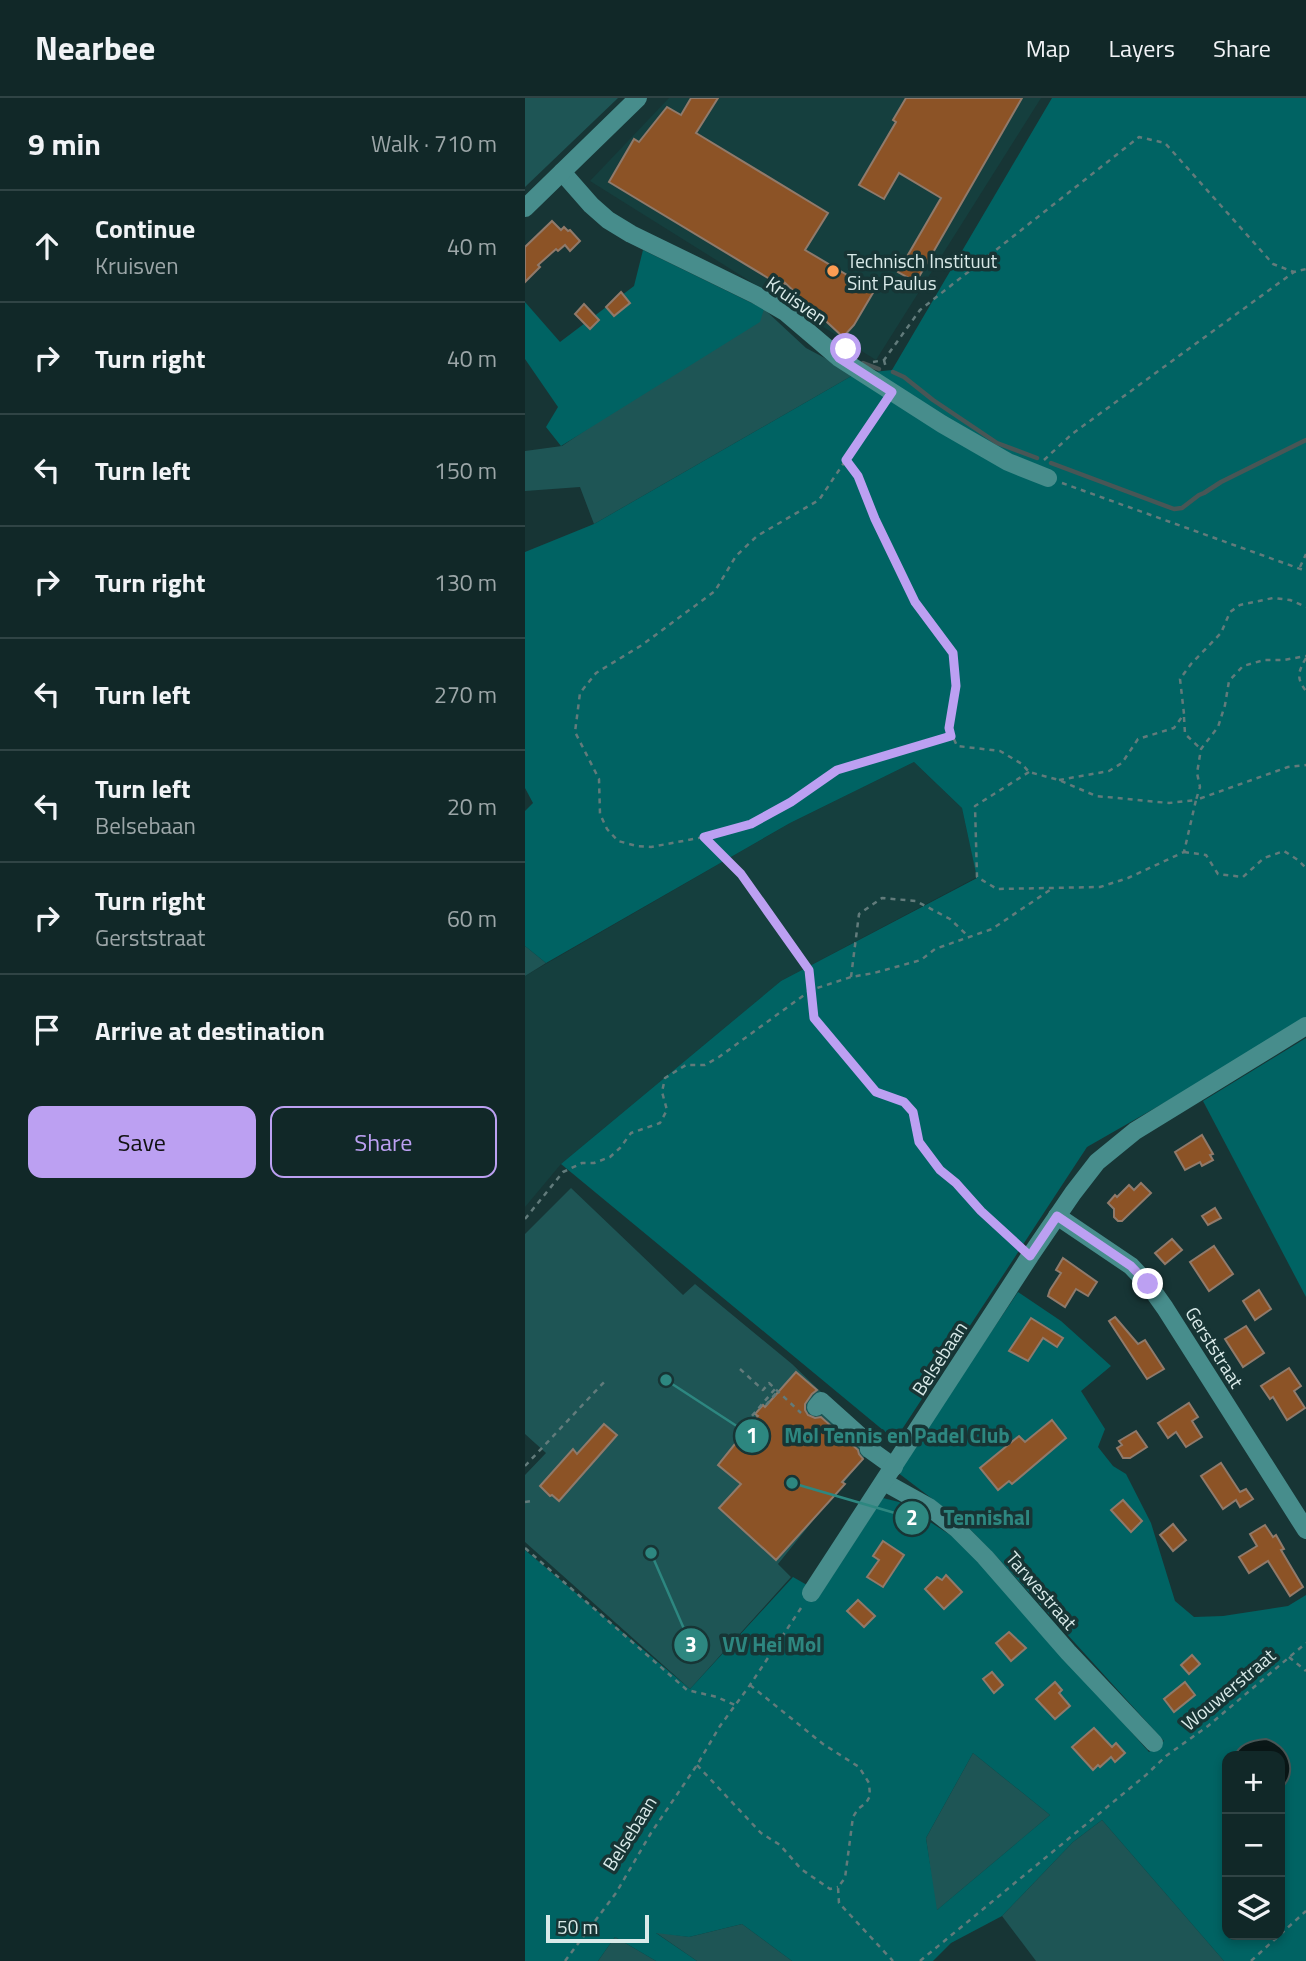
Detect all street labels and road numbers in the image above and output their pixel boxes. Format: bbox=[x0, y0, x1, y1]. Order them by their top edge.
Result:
street label: Kruisven bbox=[760, 268, 834, 332]
street label: Gerststraat bbox=[1179, 1301, 1252, 1394]
street label: Belsebaan bbox=[904, 1315, 974, 1401]
street label: Tarwestraat bbox=[1000, 1544, 1085, 1636]
street label: Wouwerstraat bbox=[1175, 1641, 1282, 1737]
street label: Belsebaan bbox=[595, 1790, 663, 1876]

